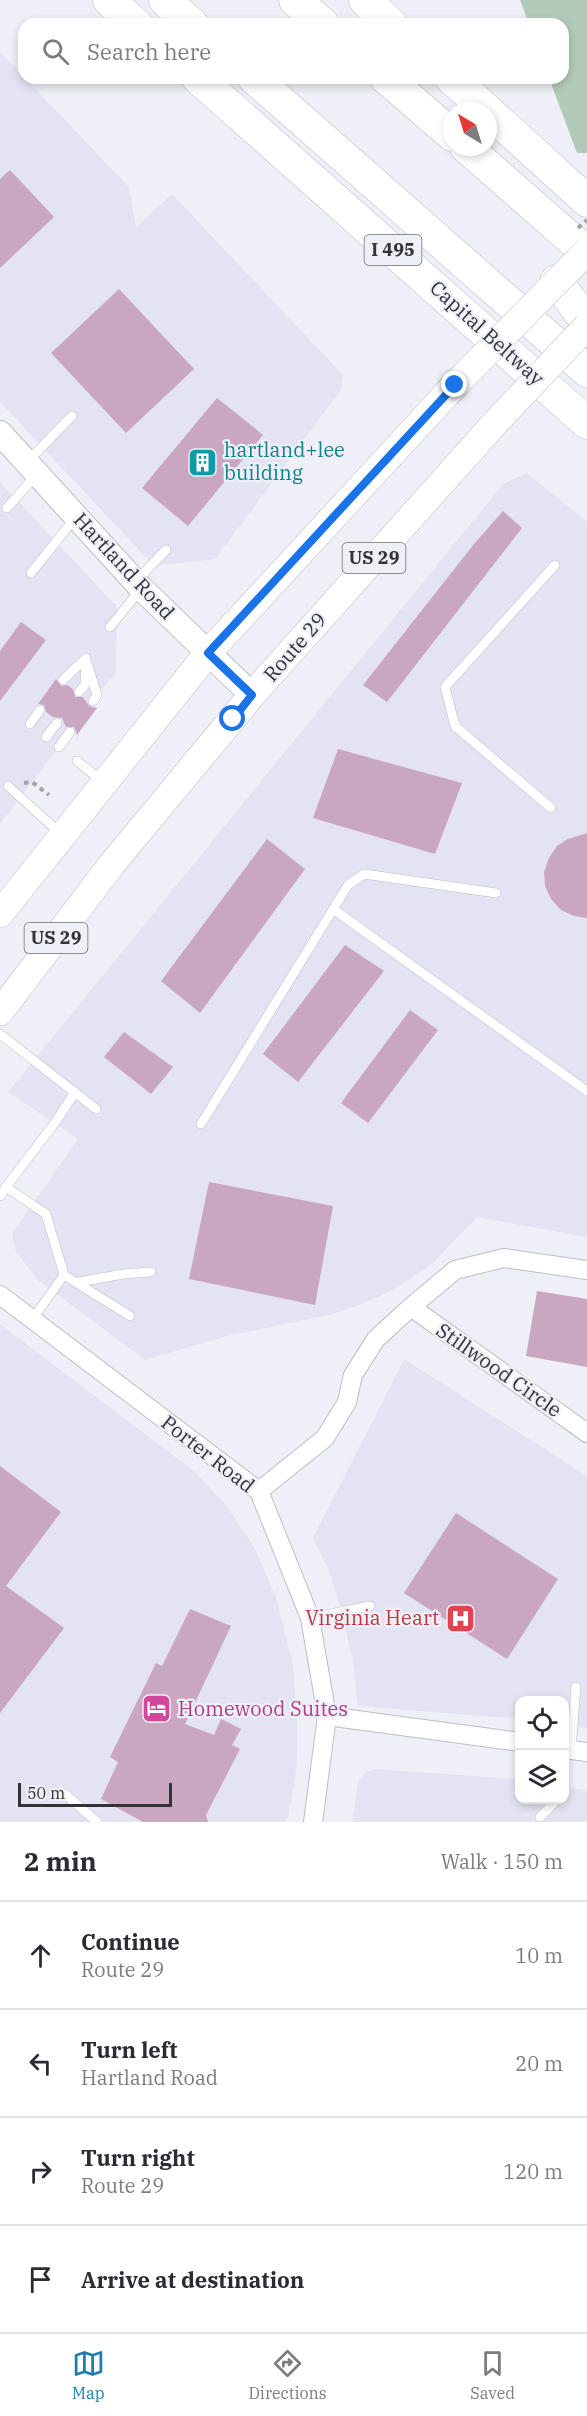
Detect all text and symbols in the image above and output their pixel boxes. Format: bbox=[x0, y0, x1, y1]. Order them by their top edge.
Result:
search box bbox=[18, 18, 569, 84]
icon: search bbox=[39, 35, 72, 68]
text: Search here bbox=[87, 37, 211, 66]
north arrow bbox=[443, 102, 497, 156]
road number: I 495 bbox=[364, 235, 422, 265]
street label: Capital Beltway bbox=[424, 274, 550, 391]
route end bbox=[441, 371, 467, 397]
place label: hartland+lee building bbox=[224, 436, 345, 486]
building icon: hartland+lee building bbox=[187, 446, 219, 478]
street label: Hartland Road bbox=[68, 506, 181, 625]
road number: US 29 bbox=[342, 543, 406, 573]
street label: Route 29 bbox=[257, 606, 332, 687]
route start bbox=[219, 705, 245, 731]
road number: US 29 bbox=[25, 923, 88, 953]
street label: Stillwood Circle bbox=[431, 1316, 567, 1423]
street label: Porter Road bbox=[156, 1409, 261, 1499]
hospital icon: Virginia Heart bbox=[444, 1602, 476, 1634]
place label: Virginia Heart bbox=[305, 1604, 439, 1631]
hotel icon: Homewood Suites bbox=[141, 1693, 173, 1725]
place label: Homewood Suites bbox=[178, 1695, 348, 1722]
map controls bbox=[515, 1696, 569, 1804]
button: locate bbox=[515, 1696, 569, 1750]
button: layers bbox=[515, 1750, 569, 1804]
scale bar bbox=[18, 1780, 172, 1808]
text: 50 m bbox=[27, 1783, 65, 1803]
text: 2 min bbox=[24, 1844, 97, 1878]
text: Walk · 150 m bbox=[441, 1848, 563, 1875]
text: Continue bbox=[81, 1927, 180, 1956]
icon: ahead bbox=[24, 1939, 57, 1972]
text: 10 m bbox=[515, 1942, 563, 1969]
text: Route 29 bbox=[81, 1956, 164, 1983]
text: Turn left bbox=[81, 2035, 177, 2064]
icon: left bbox=[24, 2047, 57, 2080]
text: 20 m bbox=[515, 2050, 563, 2077]
text: Hartland Road bbox=[81, 2064, 218, 2091]
text: Turn right bbox=[81, 2143, 195, 2172]
icon: right bbox=[24, 2155, 57, 2188]
text: 120 m bbox=[503, 2158, 563, 2185]
text: Route 29 bbox=[81, 2172, 164, 2199]
icon: arrive bbox=[24, 2263, 57, 2296]
text: Arrive at destination bbox=[81, 2265, 304, 2294]
tab: Map bbox=[72, 2347, 105, 2403]
tab: Directions bbox=[249, 2347, 327, 2403]
tab: Saved bbox=[470, 2347, 515, 2403]

